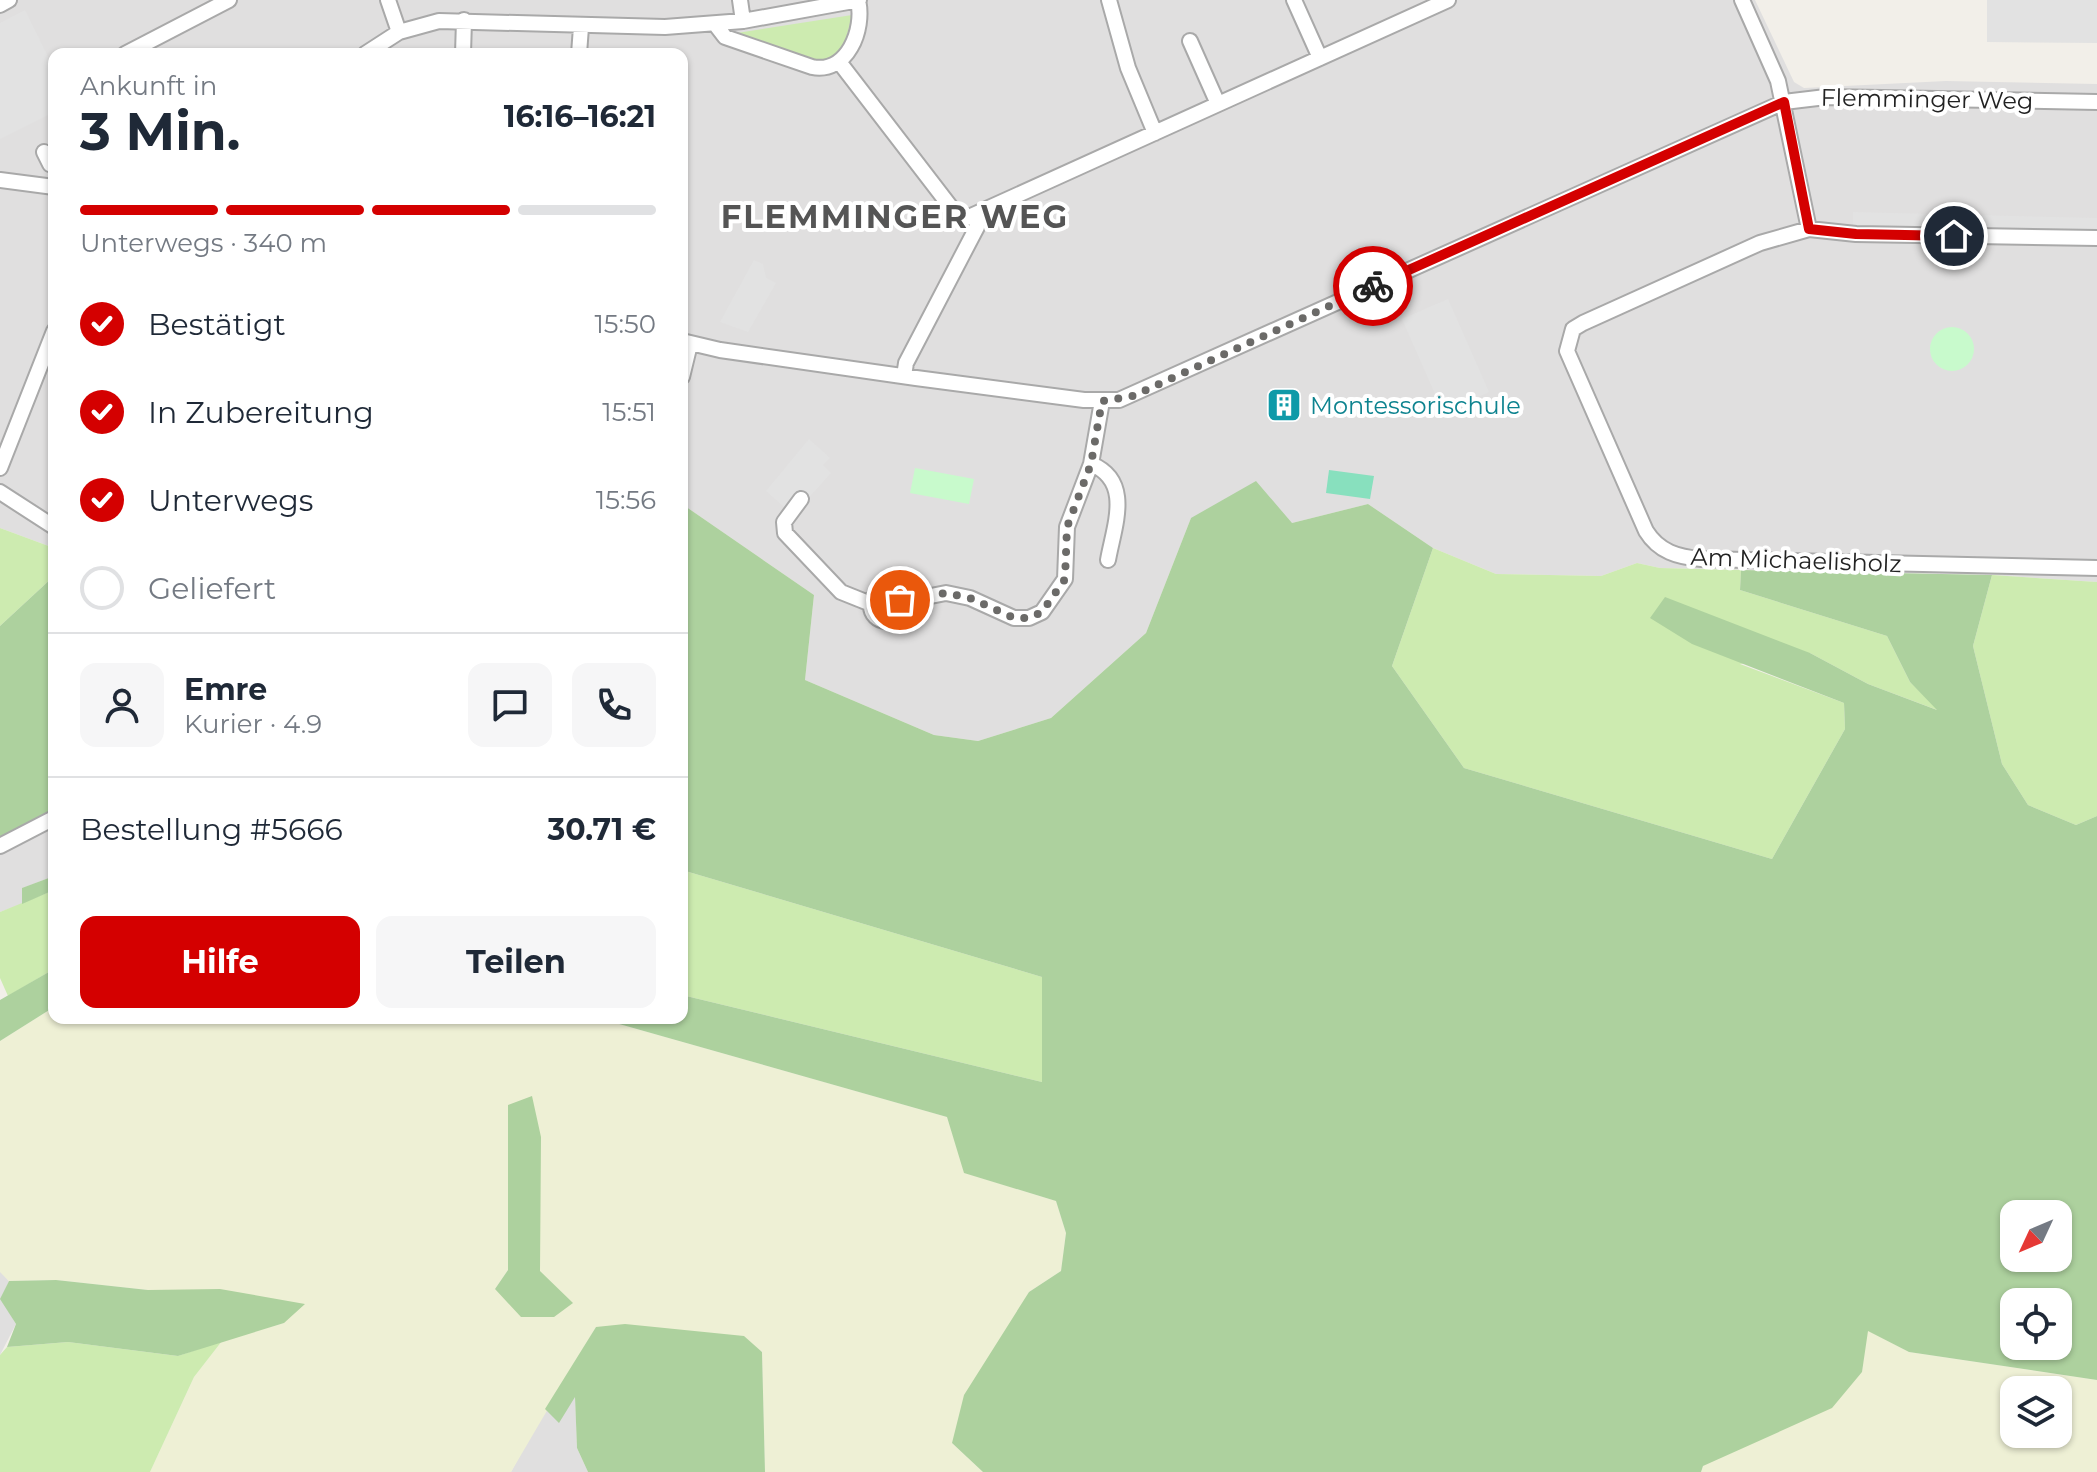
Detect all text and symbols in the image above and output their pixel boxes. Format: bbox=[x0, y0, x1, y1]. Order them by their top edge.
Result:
text: Ankunft in bbox=[80, 70, 217, 102]
street label: Flemminger Weg bbox=[1820, 83, 2034, 115]
text: 16:16–16:21 bbox=[504, 98, 656, 135]
text: 3 Min. bbox=[80, 100, 240, 163]
district label: FLEMMINGER WEG bbox=[721, 197, 1069, 236]
pin bbox=[1920, 202, 1988, 270]
icon: home bbox=[1932, 214, 1976, 258]
text: Unterwegs · 340 m bbox=[80, 227, 327, 259]
courier bbox=[1333, 246, 1413, 326]
icon: bike bbox=[1351, 264, 1395, 308]
icon: check bbox=[80, 302, 124, 346]
text: Bestätigt bbox=[148, 306, 286, 343]
text: 15:50 bbox=[594, 308, 656, 340]
building icon: Montessorischule bbox=[1265, 386, 1303, 424]
icon: check bbox=[80, 390, 124, 434]
place label: Montessorischule bbox=[1310, 391, 1521, 420]
text: In Zubereitung bbox=[148, 394, 374, 431]
text: 15:51 bbox=[602, 396, 656, 428]
icon: check bbox=[80, 478, 124, 522]
text: Unterwegs bbox=[148, 482, 313, 519]
text: 15:56 bbox=[596, 484, 656, 516]
street label: Am Michaelisholz bbox=[1690, 542, 1902, 578]
pin bbox=[866, 566, 934, 634]
text: Geliefert bbox=[148, 570, 276, 607]
icon: bag bbox=[878, 578, 922, 622]
button: person bbox=[80, 663, 164, 747]
button: chat bbox=[468, 663, 552, 747]
button: phone bbox=[572, 663, 656, 747]
text: Emre bbox=[184, 671, 267, 708]
text: Kurier · 4.9 bbox=[184, 708, 322, 740]
text: Bestellung #5666 bbox=[80, 811, 343, 848]
text: 30.71 € bbox=[547, 811, 656, 848]
button: Hilfe bbox=[80, 916, 360, 1008]
button: Teilen bbox=[376, 916, 656, 1008]
north arrow bbox=[2000, 1200, 2072, 1272]
map controls bbox=[2000, 1200, 2072, 1448]
button: locate bbox=[2000, 1288, 2072, 1360]
button: layers bbox=[2000, 1376, 2072, 1448]

